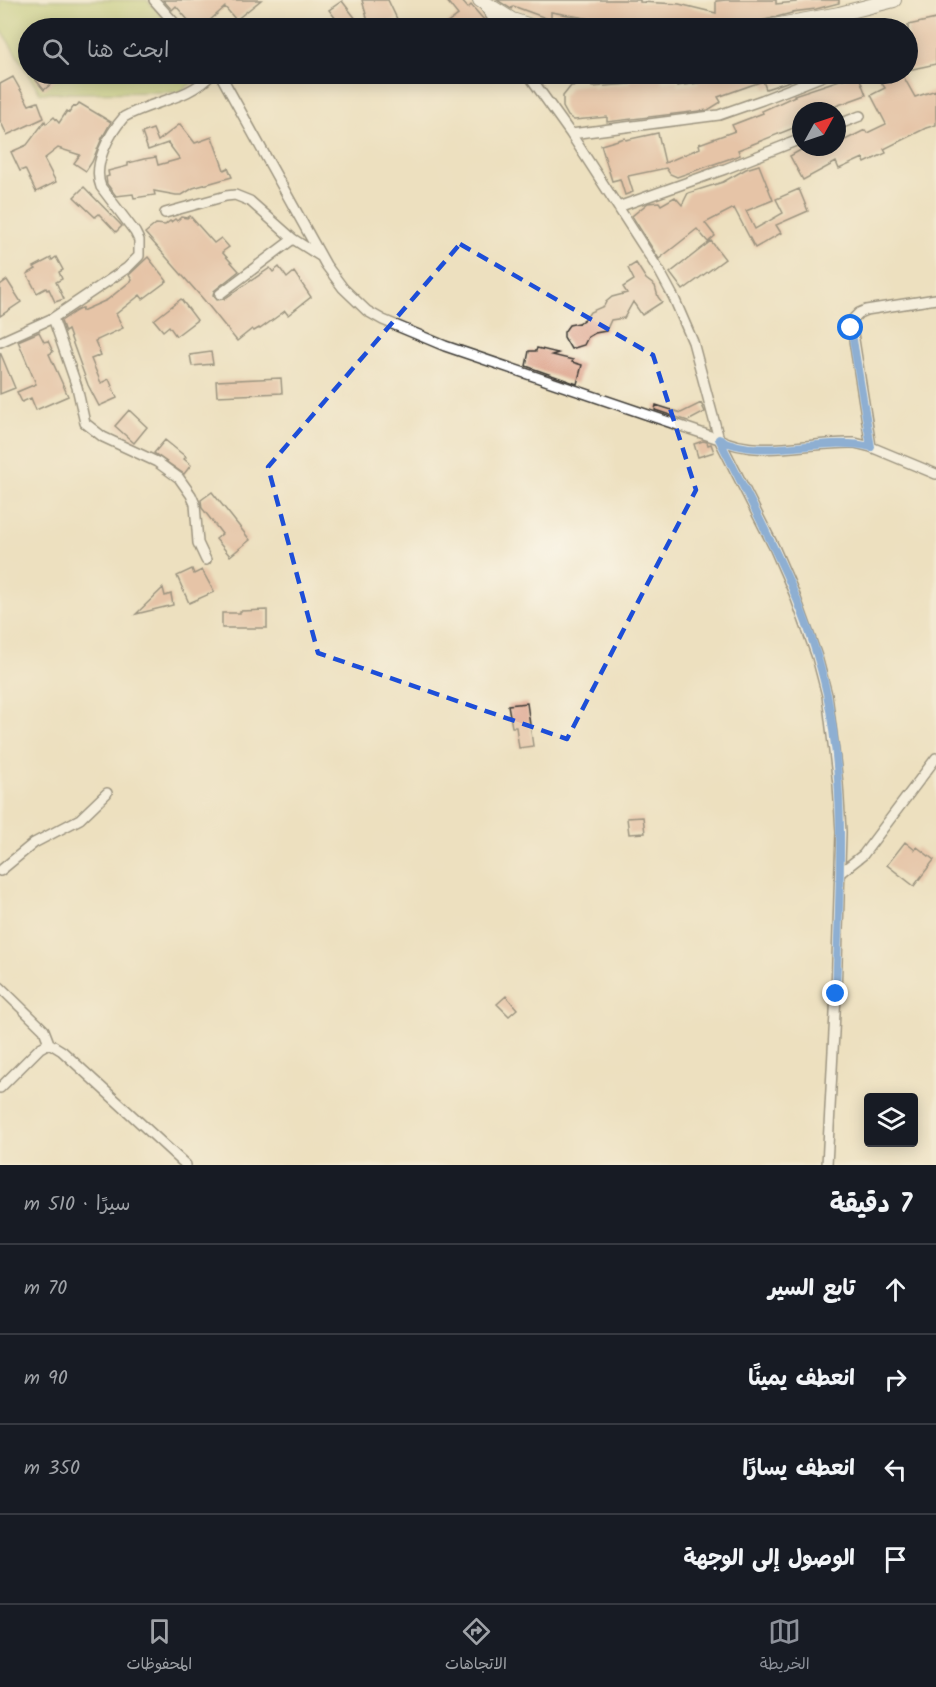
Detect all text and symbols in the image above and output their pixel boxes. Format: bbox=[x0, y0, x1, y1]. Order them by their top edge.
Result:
search box bbox=[18, 18, 918, 84]
text: ابحث هنا bbox=[87, 34, 169, 69]
icon: search bbox=[39, 35, 72, 68]
north arrow bbox=[792, 102, 846, 156]
route start bbox=[837, 314, 863, 340]
route end bbox=[822, 980, 848, 1006]
map controls bbox=[864, 1093, 918, 1147]
button: layers bbox=[864, 1093, 918, 1147]
text: 7 دقيقة bbox=[830, 1184, 912, 1226]
text: سيرًا · 510 m bbox=[24, 1189, 131, 1221]
text: تابع السير bbox=[768, 1272, 855, 1307]
text: 70 m bbox=[24, 1273, 67, 1305]
icon: ahead bbox=[879, 1273, 912, 1306]
text: انعطف يمينًا bbox=[748, 1362, 855, 1397]
text: 90 m bbox=[24, 1363, 68, 1395]
icon: right bbox=[879, 1363, 912, 1396]
text: انعطف يسارًا bbox=[743, 1452, 855, 1487]
text: 350 m bbox=[24, 1453, 80, 1485]
icon: left bbox=[879, 1453, 912, 1486]
text: الوصول إلى الوجهة bbox=[683, 1542, 855, 1577]
icon: arrive bbox=[879, 1543, 912, 1576]
tab: المحفوظات bbox=[126, 1615, 192, 1678]
tab: الاتجاهات bbox=[445, 1615, 507, 1678]
tab: الخريطة bbox=[760, 1615, 810, 1678]

